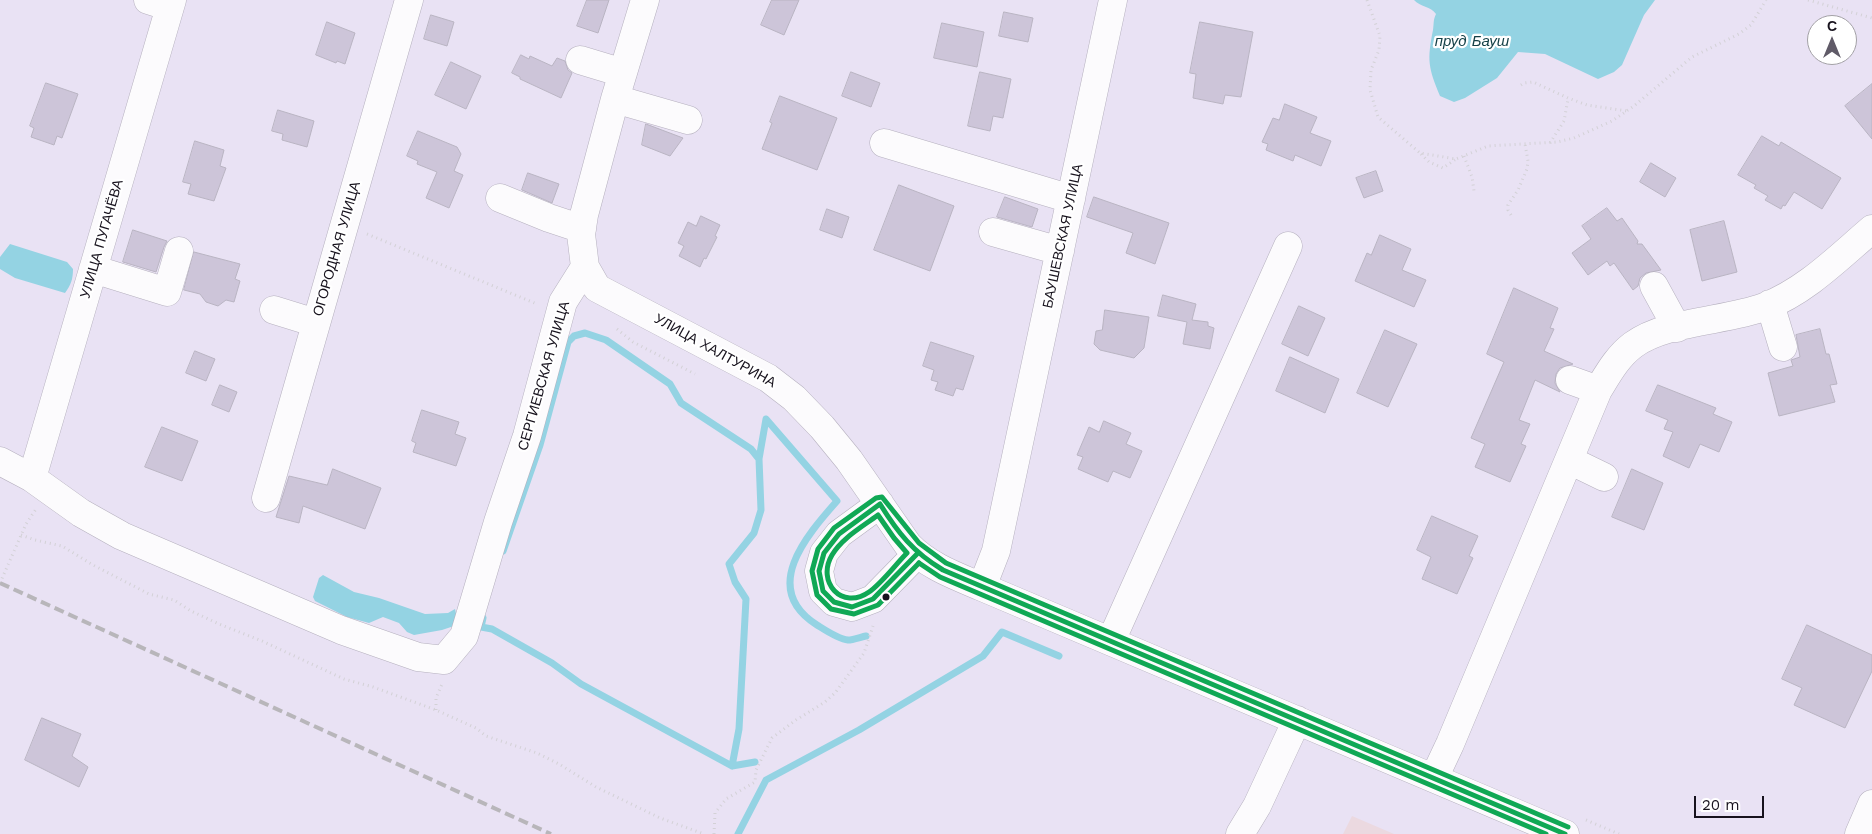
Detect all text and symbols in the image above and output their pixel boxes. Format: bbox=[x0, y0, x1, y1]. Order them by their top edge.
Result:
north arrow bbox=[1807, 15, 1857, 65]
text: С bbox=[1827, 18, 1837, 34]
water label: пруд Бауш bbox=[1435, 33, 1509, 51]
street label: БАУШЕВСКАЯ УЛИЦА bbox=[1039, 162, 1087, 310]
street label: УЛИЦА ПУГАЧЁВА bbox=[77, 178, 127, 300]
street label: ОГОРОДНАЯ УЛИЦА bbox=[310, 180, 364, 318]
street label: СЕРГИЕВСКАЯ УЛИЦА bbox=[515, 299, 573, 453]
street label: УЛИЦА ХАЛТУРИНА bbox=[651, 311, 779, 391]
unlabelled marker bbox=[881, 592, 891, 602]
scale bar bbox=[1697, 786, 1767, 818]
text: 20 m bbox=[1702, 796, 1740, 814]

